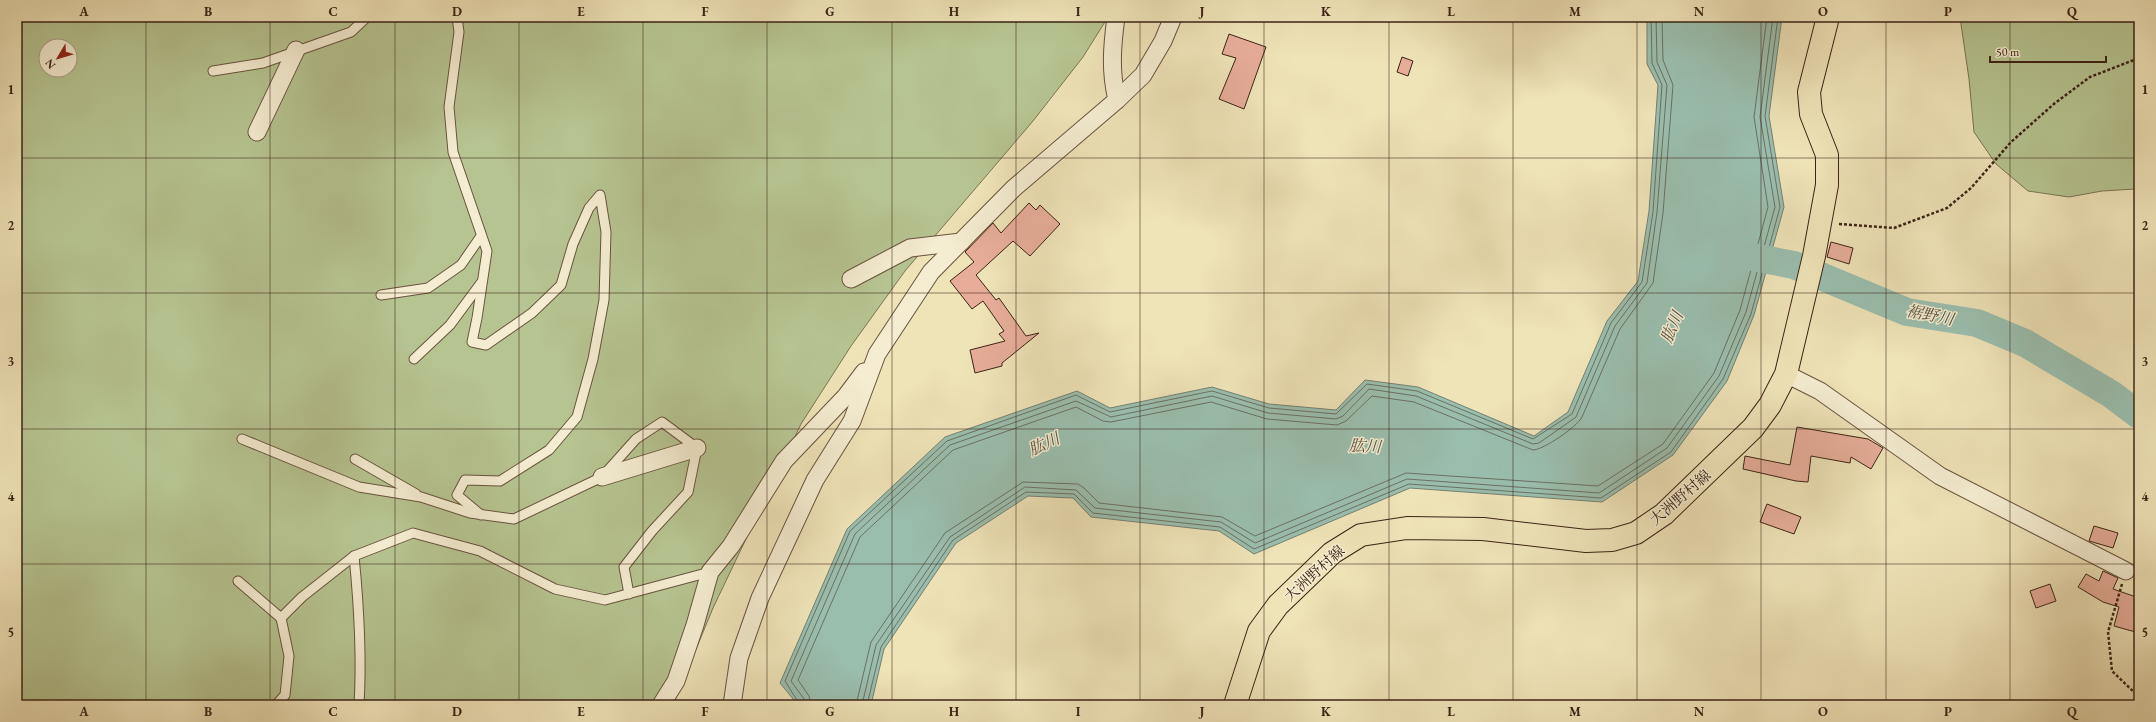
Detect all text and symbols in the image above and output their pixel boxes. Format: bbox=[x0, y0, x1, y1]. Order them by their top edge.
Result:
text: A bbox=[78, 3, 89, 20]
text: B bbox=[204, 3, 212, 20]
text: C bbox=[328, 3, 338, 20]
text: D bbox=[452, 3, 462, 20]
text: E bbox=[577, 3, 585, 20]
text: F bbox=[701, 3, 709, 20]
text: G bbox=[825, 3, 835, 20]
text: H bbox=[949, 3, 960, 20]
text: I bbox=[1076, 3, 1081, 20]
text: J bbox=[1198, 3, 1205, 20]
text: K bbox=[1321, 3, 1332, 20]
text: L bbox=[1447, 3, 1455, 20]
text: M bbox=[1569, 3, 1581, 20]
text: N bbox=[1694, 3, 1705, 20]
text: O bbox=[1818, 3, 1828, 20]
text: P bbox=[1944, 3, 1952, 20]
text: Q bbox=[2067, 3, 2079, 20]
north arrow bbox=[38, 38, 78, 78]
scale bar bbox=[1990, 38, 2106, 64]
text: 50 m bbox=[1996, 44, 2020, 60]
text: N bbox=[42, 56, 58, 72]
text: 1 bbox=[8, 81, 15, 98]
text: 1 bbox=[2142, 81, 2149, 98]
text: 2 bbox=[8, 217, 15, 234]
text: 2 bbox=[2142, 217, 2149, 234]
water label: 裾野川 bbox=[1904, 300, 1958, 330]
water label: 肱川 bbox=[1656, 306, 1689, 346]
text: 3 bbox=[8, 353, 15, 370]
text: 3 bbox=[2142, 353, 2149, 370]
water label: 肱川 bbox=[1025, 427, 1065, 460]
water label: 肱川 bbox=[1348, 435, 1384, 457]
street label: 大洲野村線 bbox=[1645, 465, 1715, 529]
text: 4 bbox=[8, 488, 15, 505]
text: 4 bbox=[2142, 488, 2149, 505]
street label: 大洲野村線 bbox=[1280, 541, 1348, 605]
text: 5 bbox=[8, 624, 14, 641]
text: 5 bbox=[2142, 624, 2148, 641]
text: A bbox=[78, 703, 89, 720]
text: B bbox=[204, 703, 212, 720]
text: C bbox=[328, 703, 338, 720]
text: D bbox=[452, 703, 462, 720]
text: E bbox=[577, 703, 585, 720]
text: F bbox=[701, 703, 709, 720]
text: G bbox=[825, 703, 835, 720]
text: H bbox=[949, 703, 960, 720]
text: I bbox=[1076, 703, 1081, 720]
text: J bbox=[1198, 703, 1205, 720]
text: K bbox=[1321, 703, 1332, 720]
text: L bbox=[1447, 703, 1455, 720]
text: M bbox=[1569, 703, 1581, 720]
text: N bbox=[1694, 703, 1705, 720]
text: O bbox=[1818, 703, 1828, 720]
text: P bbox=[1944, 703, 1952, 720]
text: Q bbox=[2067, 703, 2079, 720]

